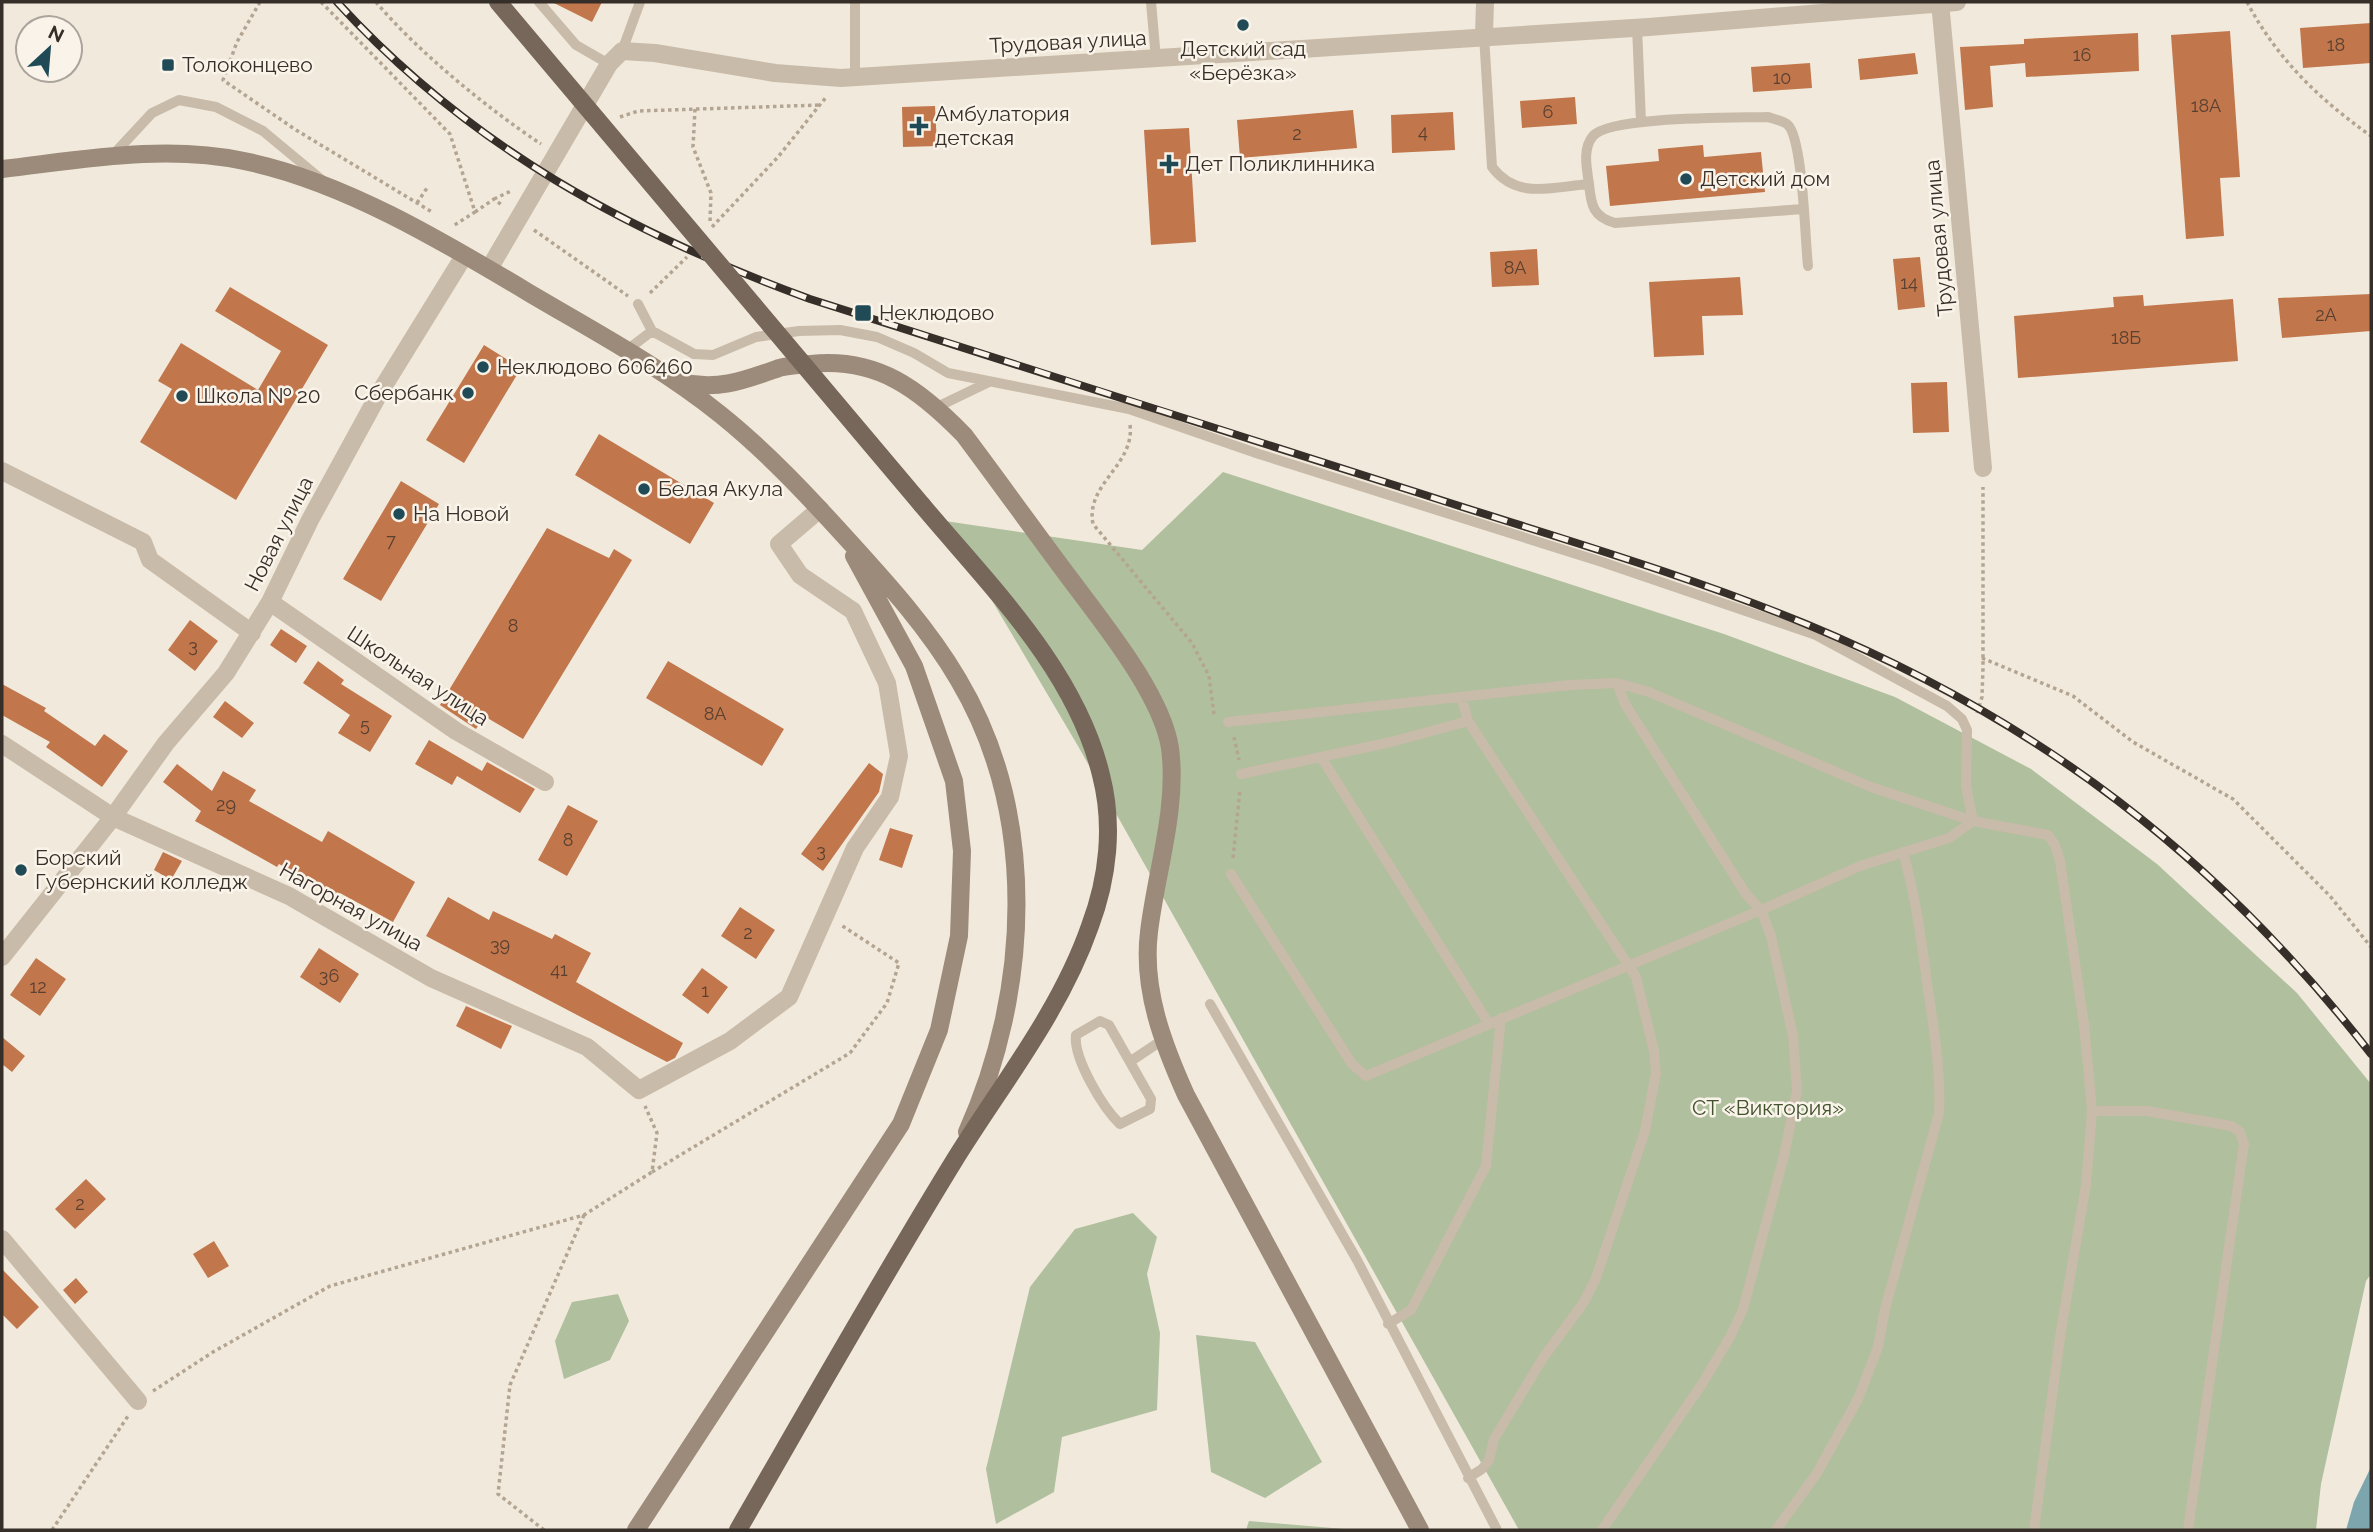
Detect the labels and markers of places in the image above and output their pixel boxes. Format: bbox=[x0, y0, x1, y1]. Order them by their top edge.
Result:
marker: Детский сад «Берёзка» bbox=[1235, 17, 1251, 33]
place label: Детский сад «Берёзка» bbox=[1180, 36, 1306, 85]
place label: Толоконцево bbox=[182, 52, 313, 77]
marker: Толоконцево bbox=[160, 57, 176, 73]
place label: Амбулатория детская bbox=[935, 101, 1070, 150]
marker: Амбулатория детская bbox=[909, 116, 929, 136]
place label: Дет Поликлинника bbox=[1185, 151, 1375, 176]
marker: Дет Поликлинника bbox=[1159, 154, 1179, 174]
place label: Детский дом bbox=[1700, 166, 1830, 191]
marker: Детский дом bbox=[1678, 171, 1694, 187]
place label: Неклюдово bbox=[879, 300, 994, 325]
marker: Неклюдово bbox=[853, 303, 873, 323]
place label: Неклюдово 606460 bbox=[497, 354, 693, 379]
marker: Неклюдово 606460 bbox=[475, 359, 491, 375]
place label: Сбербанк bbox=[354, 380, 454, 405]
place label: Школа № 20 bbox=[196, 383, 321, 408]
marker: Сбербанк bbox=[460, 385, 476, 401]
marker: Школа № 20 bbox=[174, 388, 190, 404]
place label: Белая Акула bbox=[658, 476, 783, 501]
marker: Белая Акула bbox=[636, 481, 652, 497]
place label: На Новой bbox=[413, 501, 509, 526]
marker: На Новой bbox=[391, 506, 407, 522]
place label: Борский Губернский колледж bbox=[35, 845, 248, 894]
marker: Борский Губернский колледж bbox=[13, 862, 29, 878]

